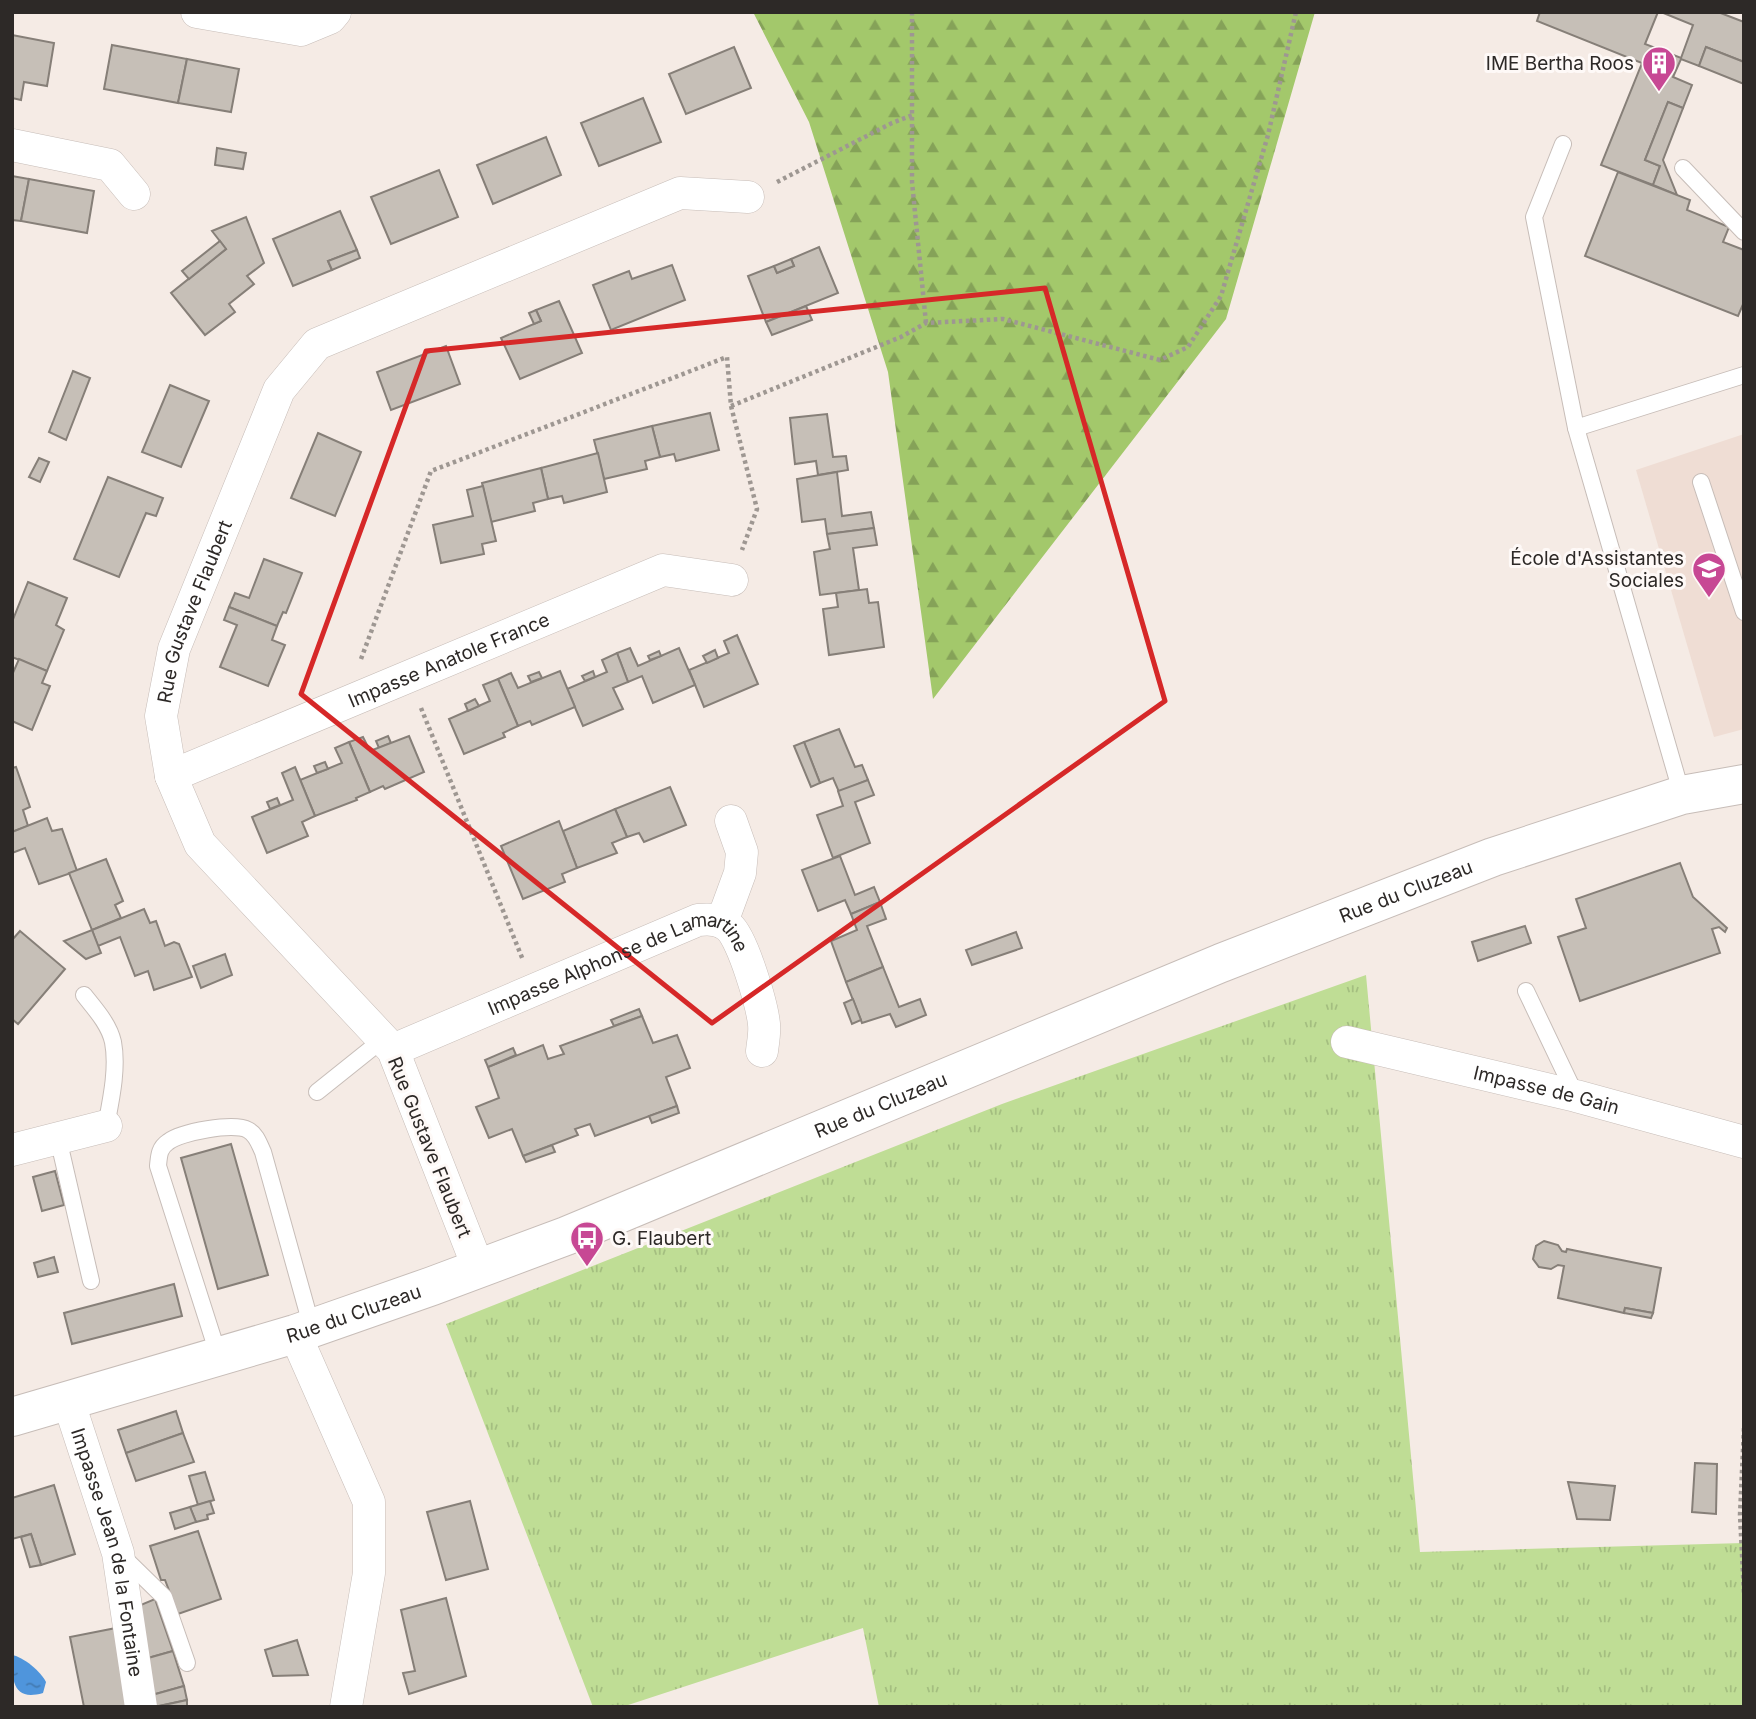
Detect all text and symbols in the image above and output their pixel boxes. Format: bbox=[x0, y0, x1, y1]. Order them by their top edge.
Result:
building icon: IME Bertha Roos bbox=[1640, 44, 1678, 93]
place label: IME Bertha Roos bbox=[1486, 52, 1634, 75]
street label: Rue Gustave Flaubert bbox=[153, 517, 237, 705]
place label: École d'Assistantes Sociales bbox=[1510, 546, 1684, 592]
school or university icon: École d'Assistantes Sociales bbox=[1690, 550, 1728, 599]
street label: Impasse Anatole France bbox=[345, 608, 553, 713]
street label: Rue du Cluzeau bbox=[1336, 855, 1476, 928]
street label: Impasse Alphonse de Lamartine bbox=[484, 908, 753, 1020]
street label: Rue Gustave Flaubert bbox=[383, 1053, 476, 1241]
street label: Impasse de Gain bbox=[1471, 1061, 1622, 1119]
street label: Rue du Cluzeau bbox=[811, 1068, 950, 1143]
bus stop icon: G. Flaubert bbox=[568, 1219, 606, 1268]
place label: G. Flaubert bbox=[612, 1227, 711, 1250]
street label: Rue du Cluzeau bbox=[284, 1280, 424, 1348]
street label: Impasse Jean de la Fontaine bbox=[66, 1425, 147, 1678]

